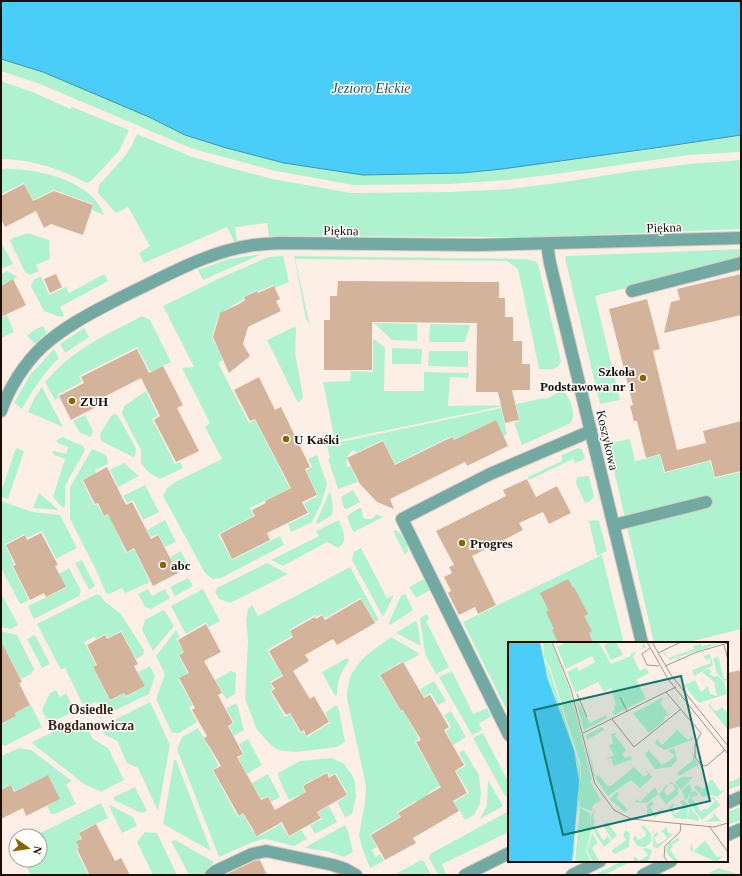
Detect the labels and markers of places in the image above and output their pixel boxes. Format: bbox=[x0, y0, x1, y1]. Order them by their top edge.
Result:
place label: Szkoła Podstawowa nr 1 bbox=[540, 364, 635, 394]
marker: Szkoła Podstawowa nr 1 bbox=[638, 373, 648, 383]
place label: ZUH bbox=[80, 394, 108, 409]
marker: ZUH bbox=[67, 396, 77, 406]
place label: U Kaśki bbox=[294, 432, 340, 447]
marker: U Kaśki bbox=[281, 434, 291, 444]
place label: Progres bbox=[470, 536, 513, 551]
marker: Progres bbox=[457, 538, 467, 548]
place label: abc bbox=[171, 558, 191, 573]
marker: abc bbox=[158, 560, 168, 570]

